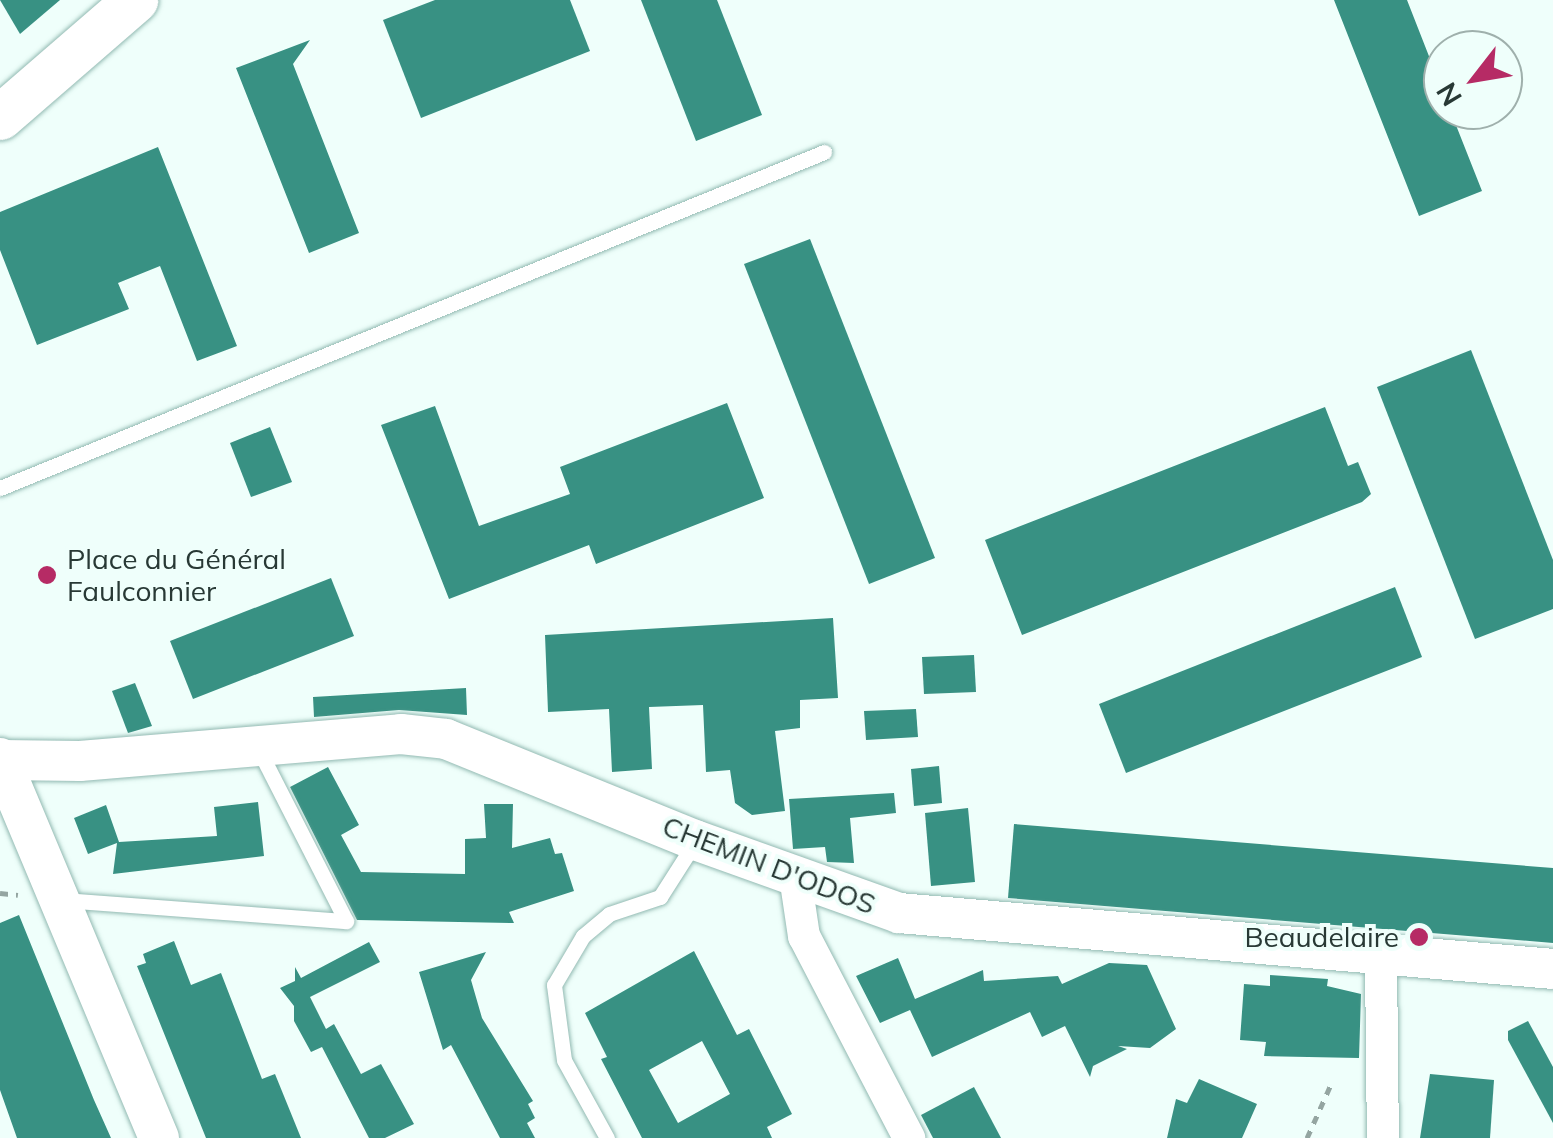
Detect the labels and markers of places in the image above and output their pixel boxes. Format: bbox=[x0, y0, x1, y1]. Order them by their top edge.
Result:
place label: Place du Général Faulconnier bbox=[67, 542, 286, 608]
marker: Place du Général Faulconnier bbox=[36, 564, 58, 586]
place label: Beaudelaire bbox=[1244, 920, 1399, 954]
marker: Beaudelaire bbox=[1408, 926, 1430, 948]

